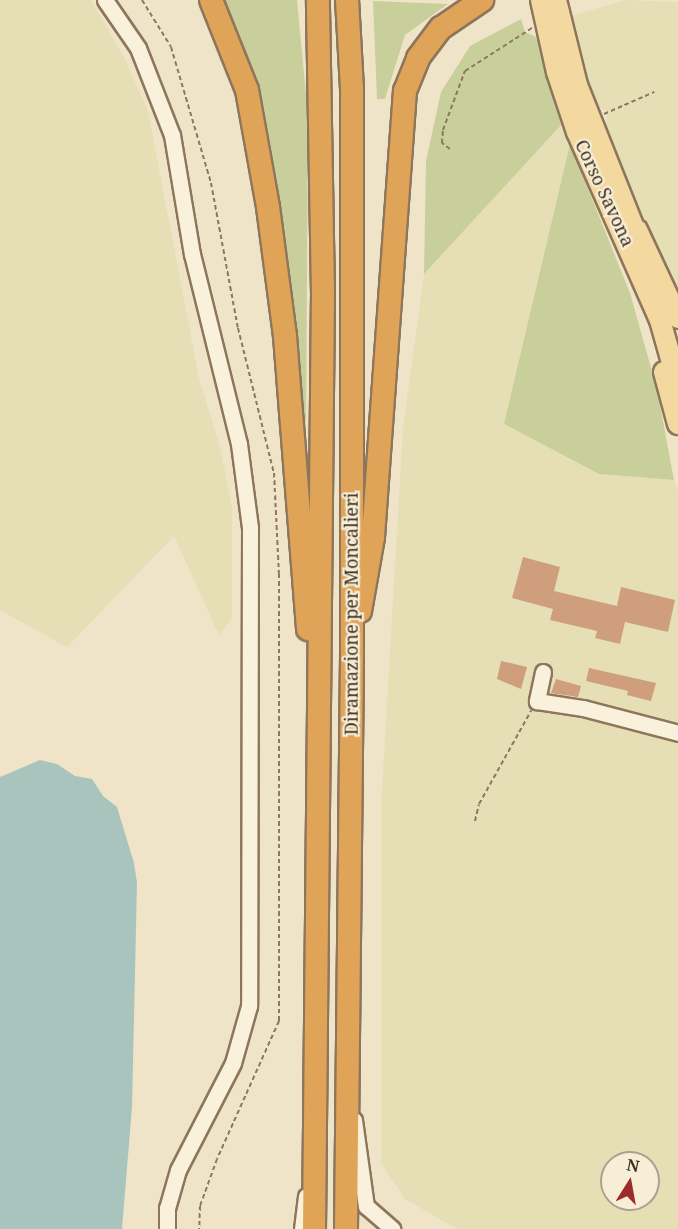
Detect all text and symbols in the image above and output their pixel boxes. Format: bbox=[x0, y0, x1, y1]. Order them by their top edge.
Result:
street label: Corso Savona bbox=[571, 136, 639, 250]
street label: Diramazione per Moncalieri bbox=[340, 493, 362, 735]
north arrow bbox=[600, 1151, 660, 1211]
text: N bbox=[625, 1153, 641, 1177]

